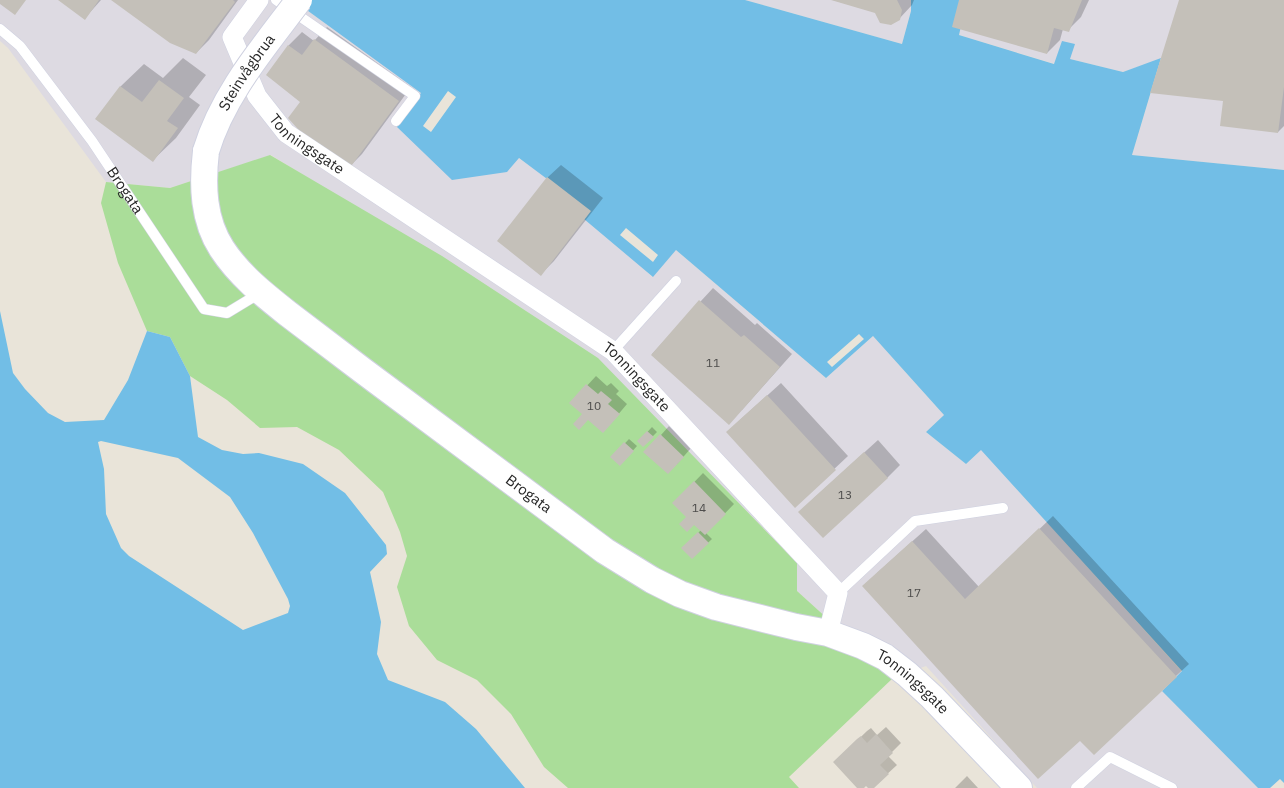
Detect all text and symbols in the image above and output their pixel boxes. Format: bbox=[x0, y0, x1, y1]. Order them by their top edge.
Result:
street label: Steinvågbrua bbox=[214, 30, 279, 114]
street label: Tonningsgate bbox=[265, 110, 348, 178]
street label: Brogata bbox=[103, 163, 148, 218]
street label: Tonningsgate bbox=[600, 337, 675, 416]
house number: 11 bbox=[706, 355, 720, 370]
house number: 10 bbox=[587, 398, 601, 413]
street label: Brogata bbox=[502, 470, 556, 517]
house number: 13 bbox=[838, 487, 852, 502]
house number: 14 bbox=[692, 500, 706, 515]
house number: 17 bbox=[907, 585, 921, 600]
street label: Tonningsgate bbox=[874, 645, 953, 718]

